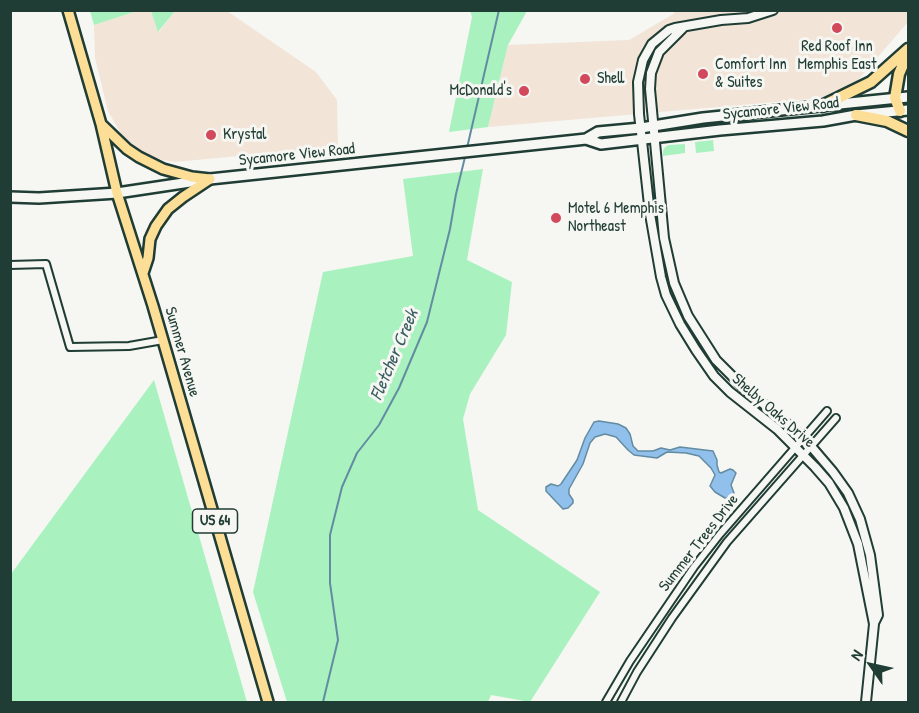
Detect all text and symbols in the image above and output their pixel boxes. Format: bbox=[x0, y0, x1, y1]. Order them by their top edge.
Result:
marker: Red Roof Inn Memphis East bbox=[830, 21, 844, 35]
place label: Red Roof Inn Memphis East bbox=[798, 37, 876, 75]
place label: Comfort Inn & Suites bbox=[715, 55, 787, 93]
marker: Comfort Inn & Suites bbox=[696, 67, 710, 81]
place label: Shell bbox=[597, 69, 624, 89]
marker: Shell bbox=[578, 72, 592, 86]
place label: McDonald's bbox=[449, 81, 512, 101]
marker: McDonald's bbox=[517, 84, 531, 98]
street label: Sycamore View Road bbox=[722, 93, 840, 125]
place label: Krystal bbox=[223, 125, 266, 145]
marker: Krystal bbox=[204, 128, 218, 142]
street label: Sycamore View Road bbox=[238, 139, 356, 171]
place label: Motel 6 Memphis Northeast bbox=[568, 199, 664, 237]
marker: Motel 6 Memphis Northeast bbox=[549, 211, 563, 225]
street label: Summer Avenue bbox=[160, 305, 204, 399]
water label: Fletcher Creek bbox=[366, 306, 424, 404]
street label: Shelby Oaks Drive bbox=[728, 370, 818, 452]
street label: Summer Trees Drive bbox=[655, 491, 743, 595]
road number: US 64 bbox=[192, 509, 238, 533]
north arrow bbox=[841, 635, 901, 695]
text: N bbox=[845, 645, 868, 665]

